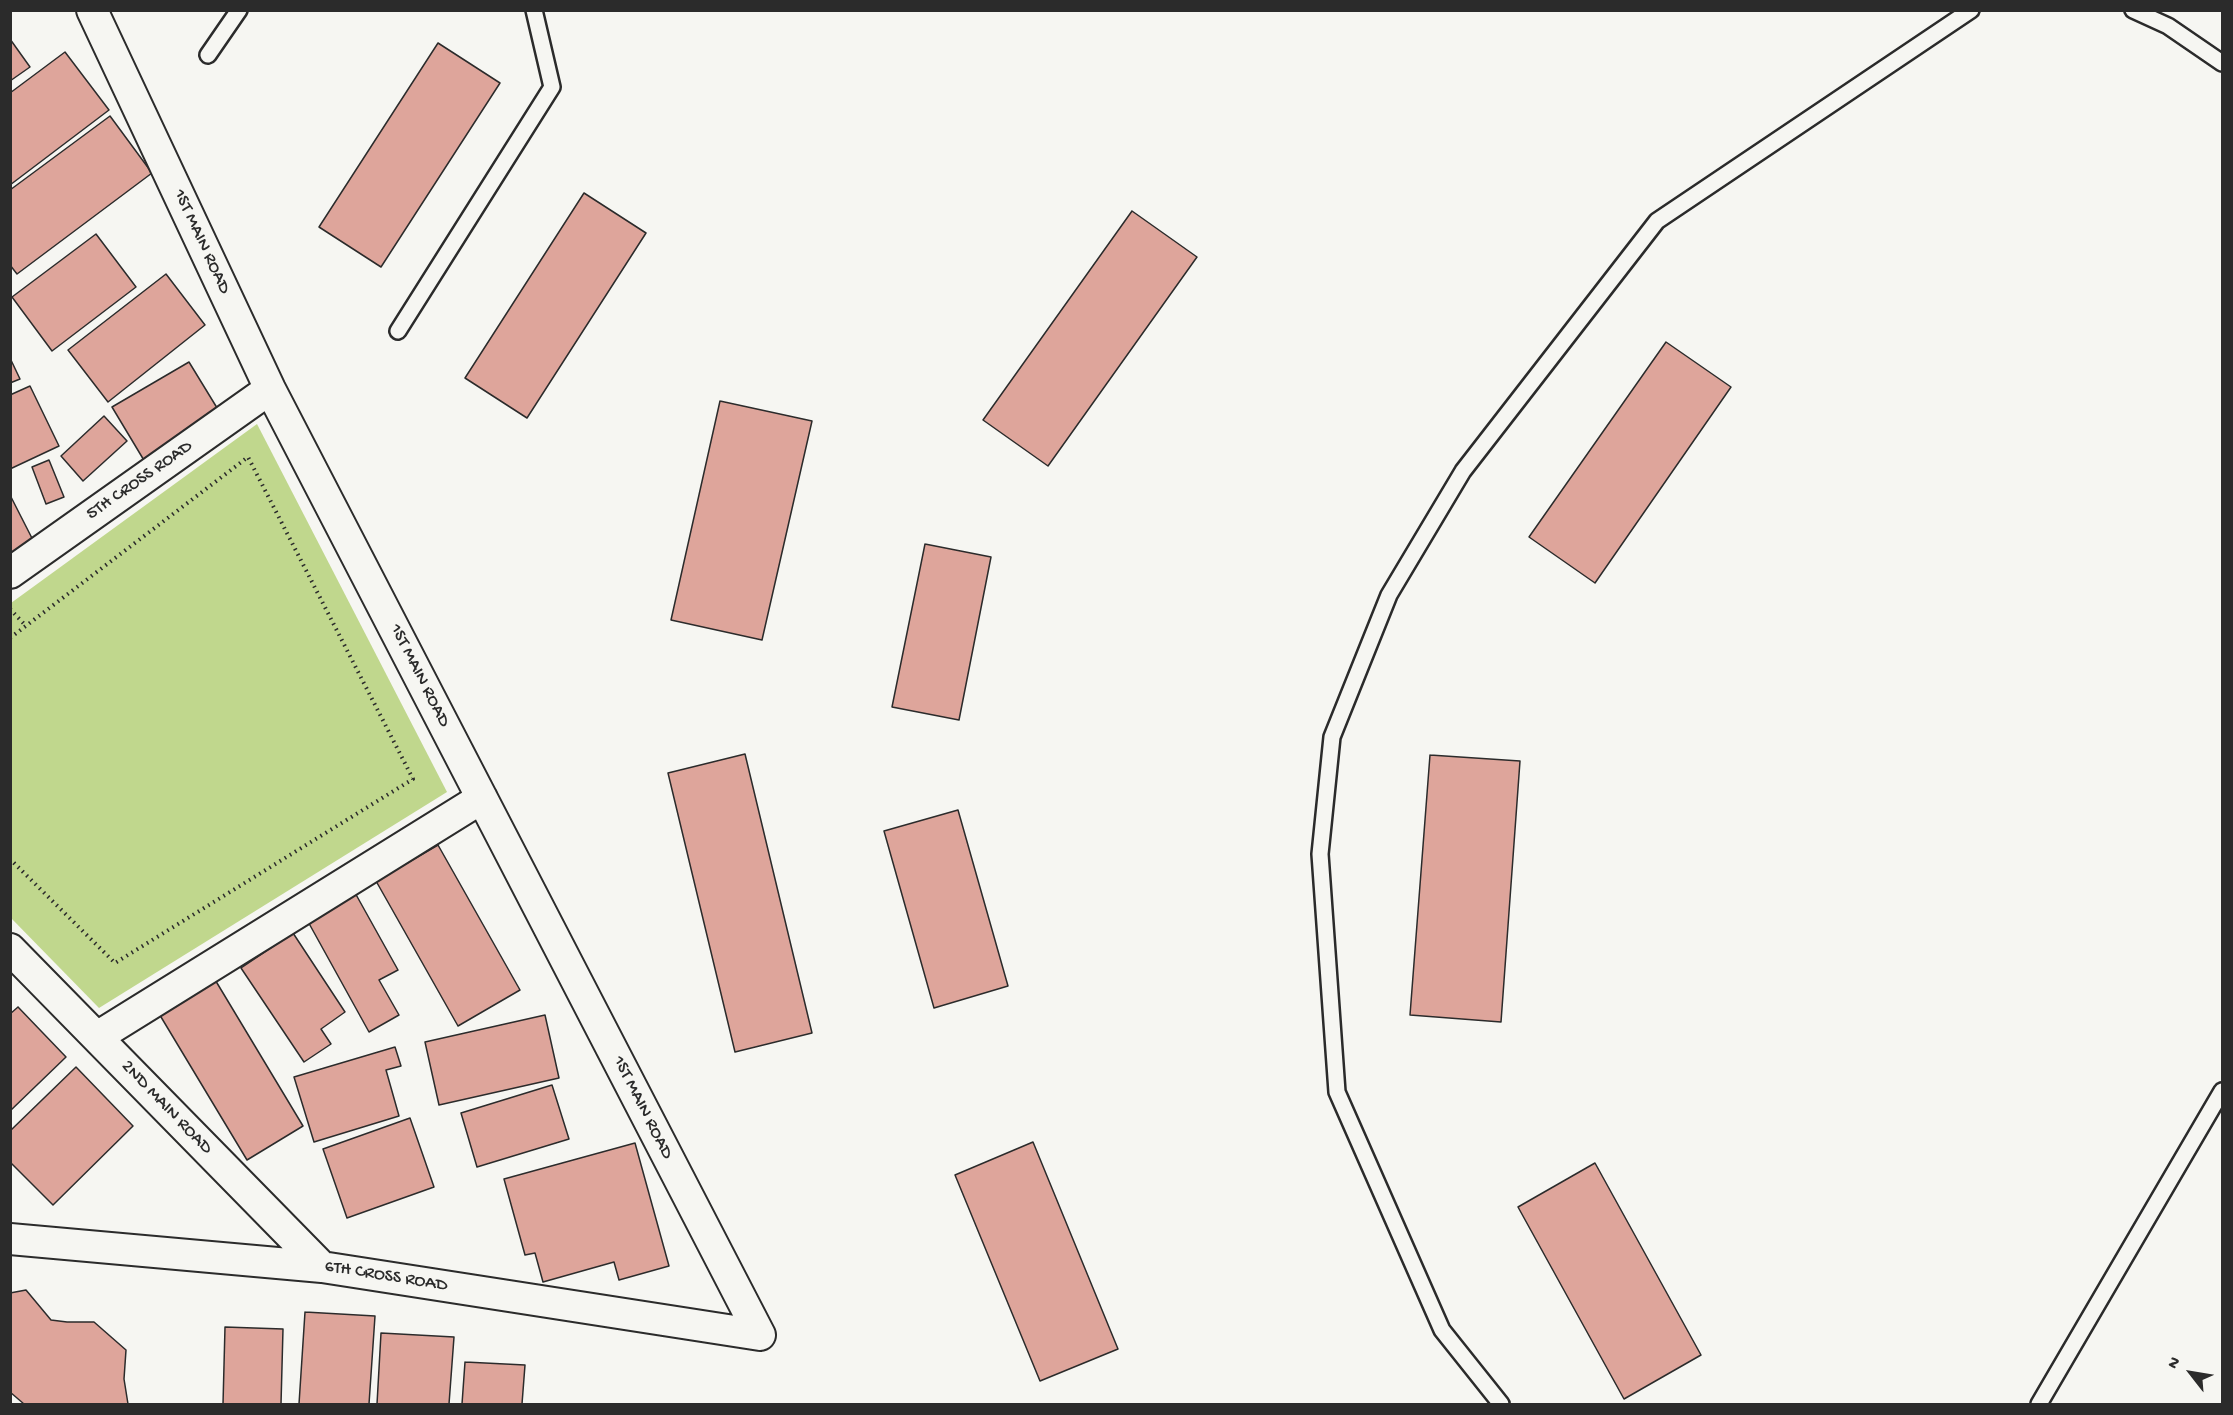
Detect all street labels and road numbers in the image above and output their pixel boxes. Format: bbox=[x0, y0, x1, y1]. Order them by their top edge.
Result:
street label: 1ST MAIN ROAD bbox=[167, 186, 235, 298]
street label: 5TH CROSS ROAD bbox=[83, 436, 197, 526]
street label: 1ST MAIN ROAD bbox=[384, 621, 454, 731]
street label: 1ST MAIN ROAD bbox=[607, 1053, 677, 1163]
street label: 2ND MAIN ROAD bbox=[116, 1056, 216, 1160]
street label: 6TH CROSS ROAD bbox=[323, 1257, 449, 1297]

